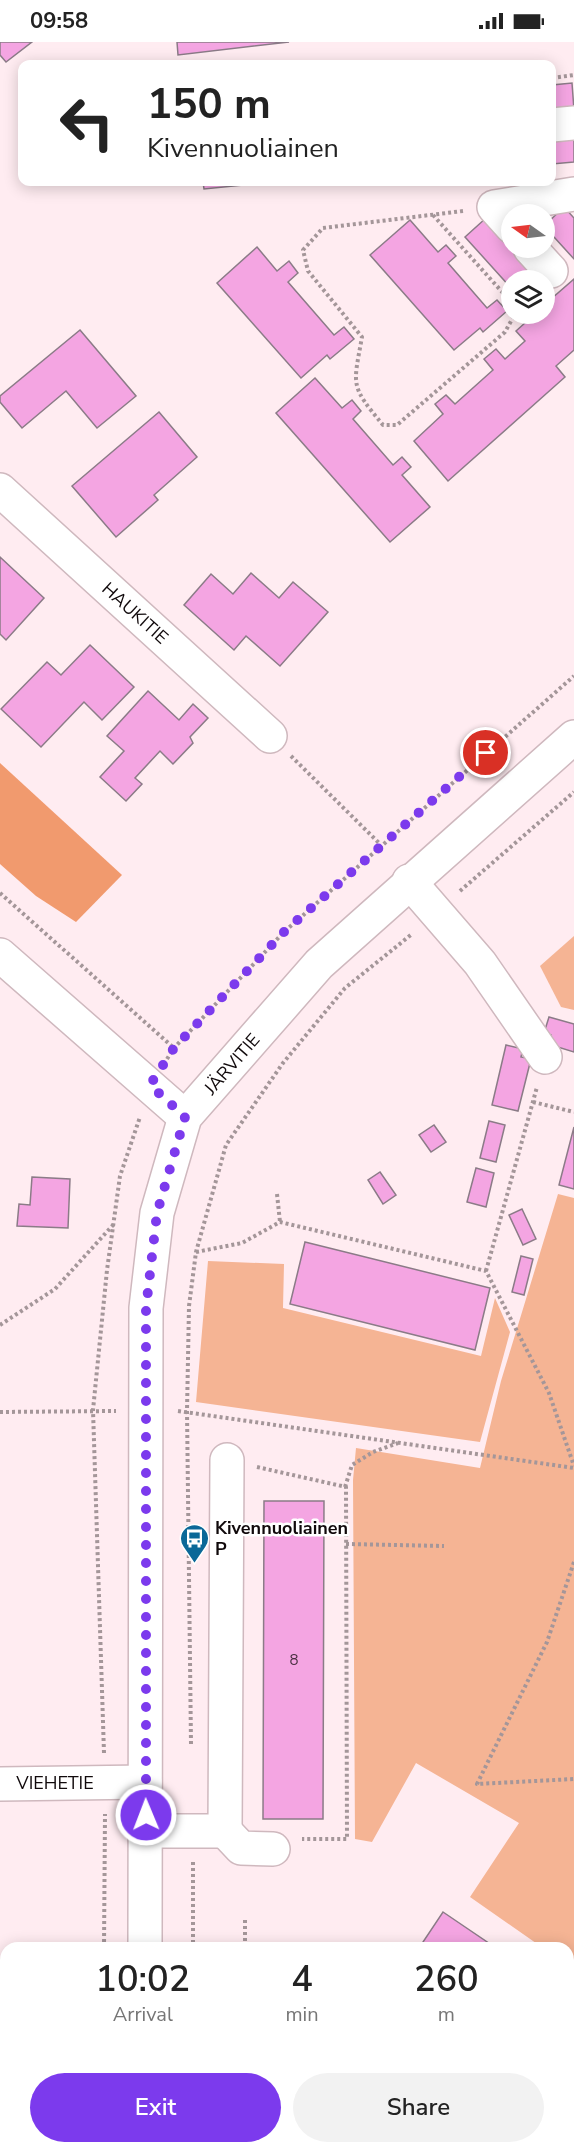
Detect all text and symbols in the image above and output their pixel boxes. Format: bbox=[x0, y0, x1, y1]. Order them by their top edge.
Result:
text: 09:58 bbox=[30, 6, 88, 36]
text: 150 m bbox=[147, 76, 271, 133]
icon: left bbox=[48, 84, 126, 162]
text: Kivennuoliainen bbox=[147, 130, 339, 167]
north arrow bbox=[501, 204, 555, 258]
map controls bbox=[501, 204, 555, 324]
button: layers bbox=[501, 270, 555, 324]
street label: HAUKITIE bbox=[97, 577, 173, 649]
pin bbox=[460, 727, 511, 778]
icon: arrive bbox=[469, 736, 502, 769]
street label: JÄRVITIE bbox=[198, 1028, 265, 1100]
place label: Kivennuoliainen P bbox=[215, 1516, 348, 1561]
bus stop icon: Kivennuoliainen P bbox=[178, 1522, 210, 1564]
house number: 8 bbox=[289, 1650, 299, 1670]
street label: VIEHETIE bbox=[15, 1771, 94, 1795]
position arrow bbox=[114, 1783, 178, 1847]
text: 10:02 bbox=[95, 1955, 190, 2004]
text: 4 bbox=[291, 1955, 313, 2004]
text: 260 bbox=[414, 1955, 479, 2004]
text: Arrival bbox=[113, 2001, 173, 2028]
text: min bbox=[286, 2001, 319, 2028]
text: m bbox=[438, 2001, 455, 2028]
button: Exit bbox=[30, 2073, 281, 2142]
button: Share bbox=[293, 2073, 544, 2142]

